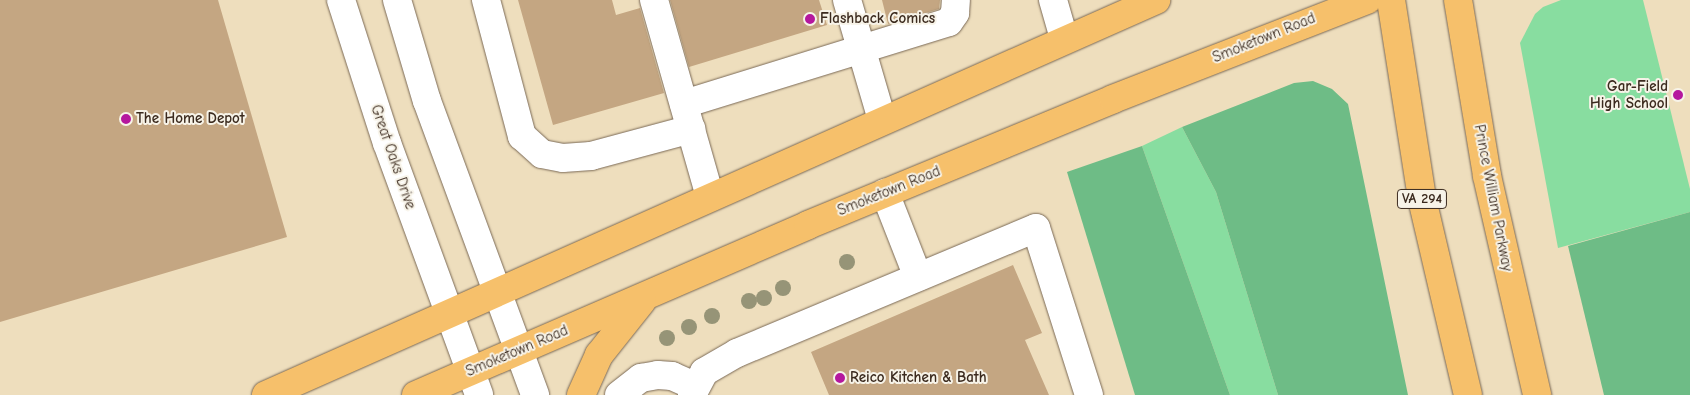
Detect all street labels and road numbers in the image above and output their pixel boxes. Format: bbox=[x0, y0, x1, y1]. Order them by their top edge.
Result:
street label: Smoketown Road bbox=[1210, 9, 1318, 67]
street label: Great Oaks Drive bbox=[367, 102, 419, 212]
street label: Prince William Parkway bbox=[1470, 123, 1516, 273]
street label: Smoketown Road bbox=[835, 162, 943, 220]
road number: VA 294 bbox=[1396, 188, 1448, 210]
street label: Smoketown Road bbox=[463, 321, 571, 381]

